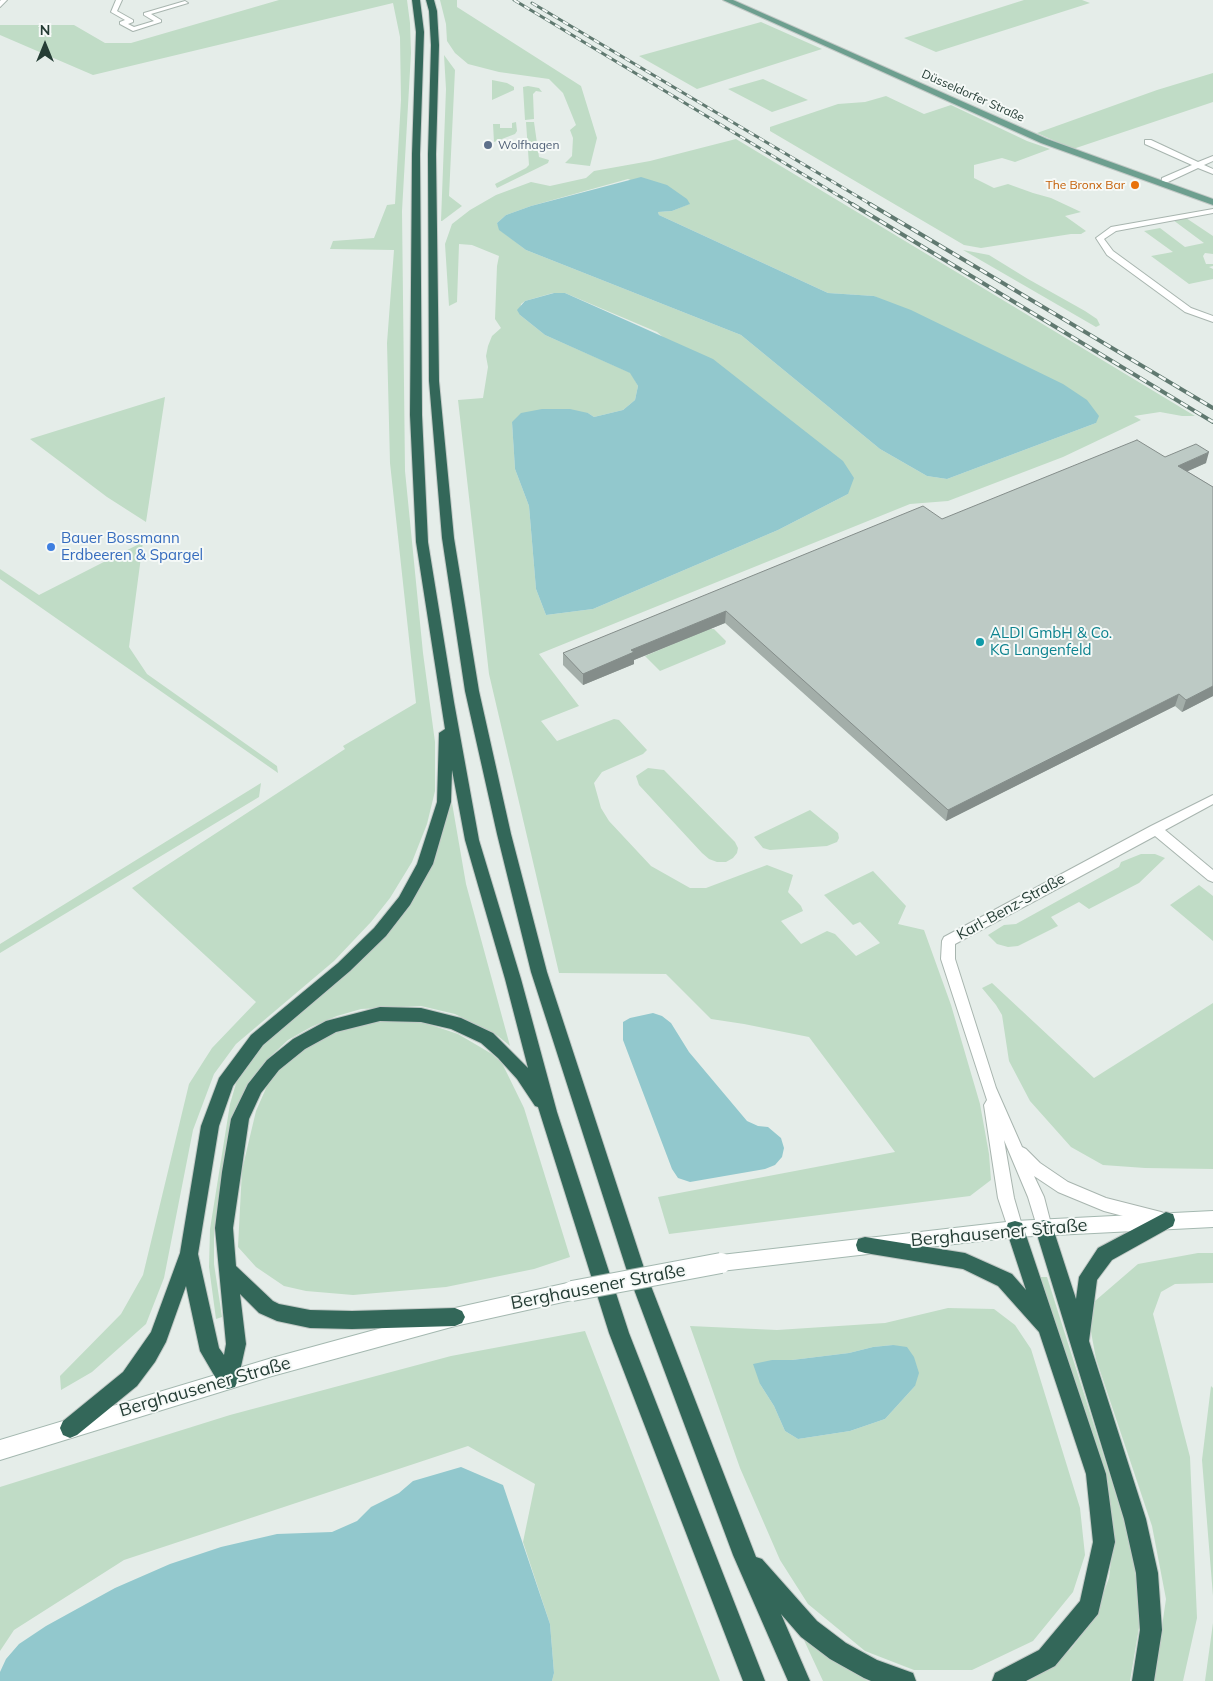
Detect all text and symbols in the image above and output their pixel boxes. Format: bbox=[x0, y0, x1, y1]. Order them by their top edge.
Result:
north arrow bbox=[20, 20, 70, 70]
text: N bbox=[40, 21, 50, 39]
street label: Düsseldorfer Straße bbox=[919, 67, 1027, 125]
place label: Wolfhagen bbox=[498, 138, 559, 152]
marker: Wolfhagen bbox=[482, 139, 494, 151]
place label: The Bronx Bar bbox=[1045, 178, 1125, 192]
marker: The Bronx Bar bbox=[1129, 179, 1141, 191]
place label: Bauer Bossmann Erdbeeren & Spargel bbox=[61, 529, 203, 564]
marker: Bauer Bossmann Erdbeeren & Spargel bbox=[45, 541, 57, 553]
place label: ALDI GmbH & Co. KG Langenfeld bbox=[990, 624, 1112, 659]
marker: ALDI GmbH & Co. KG Langenfeld bbox=[974, 636, 986, 648]
street label: Karl-Benz-Straße bbox=[954, 870, 1068, 944]
street label: Berghausener Straße bbox=[910, 1215, 1088, 1251]
street label: Berghausener Straße bbox=[509, 1259, 687, 1315]
street label: Berghausener Straße bbox=[117, 1352, 293, 1422]

